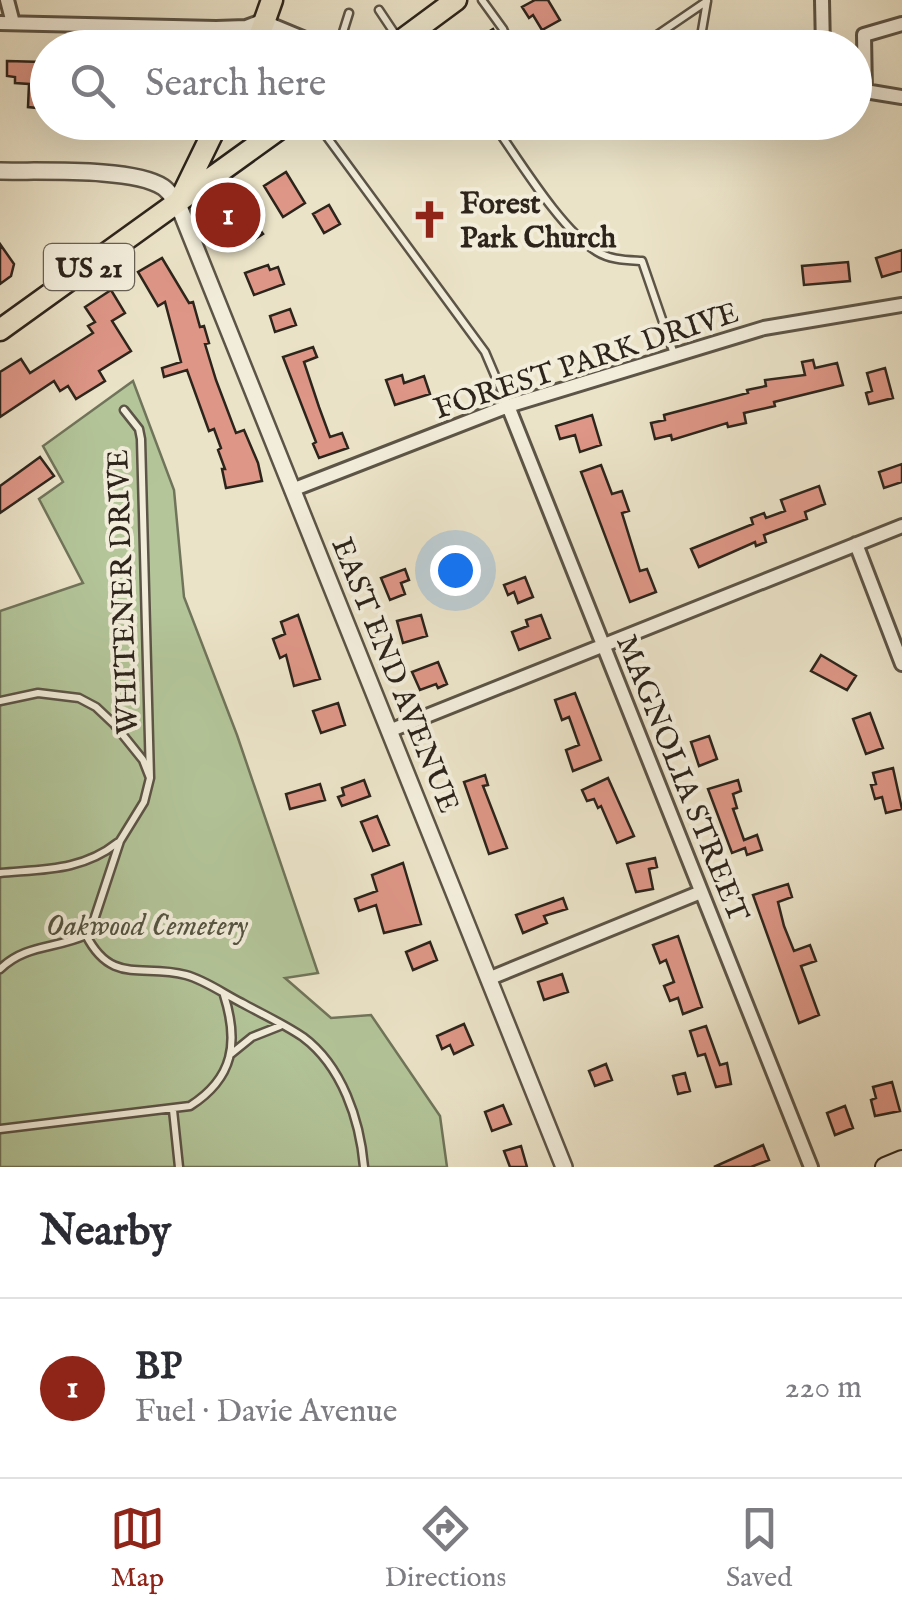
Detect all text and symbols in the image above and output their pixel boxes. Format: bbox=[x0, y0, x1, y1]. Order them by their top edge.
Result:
search box bbox=[30, 30, 872, 140]
icon: search bbox=[65, 58, 120, 113]
text: Search here bbox=[145, 61, 326, 109]
pin: 1 bbox=[196, 178, 260, 252]
place label: Forest Park Church bbox=[460, 186, 617, 258]
church icon: Forest Park Church bbox=[409, 199, 451, 241]
road number: US 21 bbox=[44, 244, 134, 290]
street label: FOREST PARK DRIVE bbox=[429, 295, 744, 429]
street label: WHITENER DRIVE bbox=[100, 449, 148, 735]
street label: EAST END AVENUE bbox=[322, 532, 467, 819]
your location bbox=[430, 545, 481, 596]
street label: MAGNOLIA STREET bbox=[606, 630, 756, 928]
park label: Oakwood Cemetery bbox=[46, 908, 249, 946]
text: Nearby bbox=[40, 1206, 171, 1259]
text: BP bbox=[135, 1344, 182, 1392]
text: 1 bbox=[67, 1368, 78, 1409]
text: 220 m bbox=[785, 1368, 862, 1409]
text: Fuel · Davie Avenue bbox=[135, 1392, 397, 1433]
tab: Map bbox=[110, 1501, 165, 1596]
tab: Directions bbox=[384, 1501, 506, 1596]
tab: Saved bbox=[726, 1501, 792, 1596]

